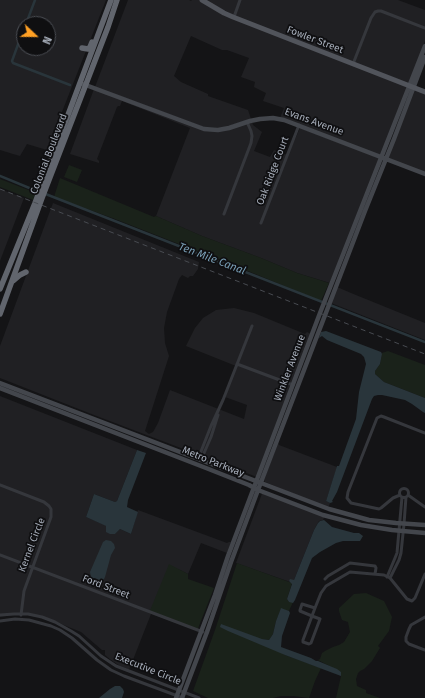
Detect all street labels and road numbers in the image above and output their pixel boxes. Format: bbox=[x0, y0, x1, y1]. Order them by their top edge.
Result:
street label: Fowler Street bbox=[285, 24, 345, 56]
street label: Evans Avenue bbox=[283, 106, 345, 138]
street label: Colonial Boulevard bbox=[28, 112, 70, 196]
street label: Oak Ridge Court bbox=[254, 135, 292, 207]
street label: Winkler Avenue bbox=[272, 333, 308, 403]
street label: Metro Parkway bbox=[180, 444, 246, 480]
street label: Kernel Circle bbox=[16, 516, 48, 574]
street label: Ford Street bbox=[81, 572, 131, 602]
street label: Executive Circle bbox=[113, 650, 183, 688]

